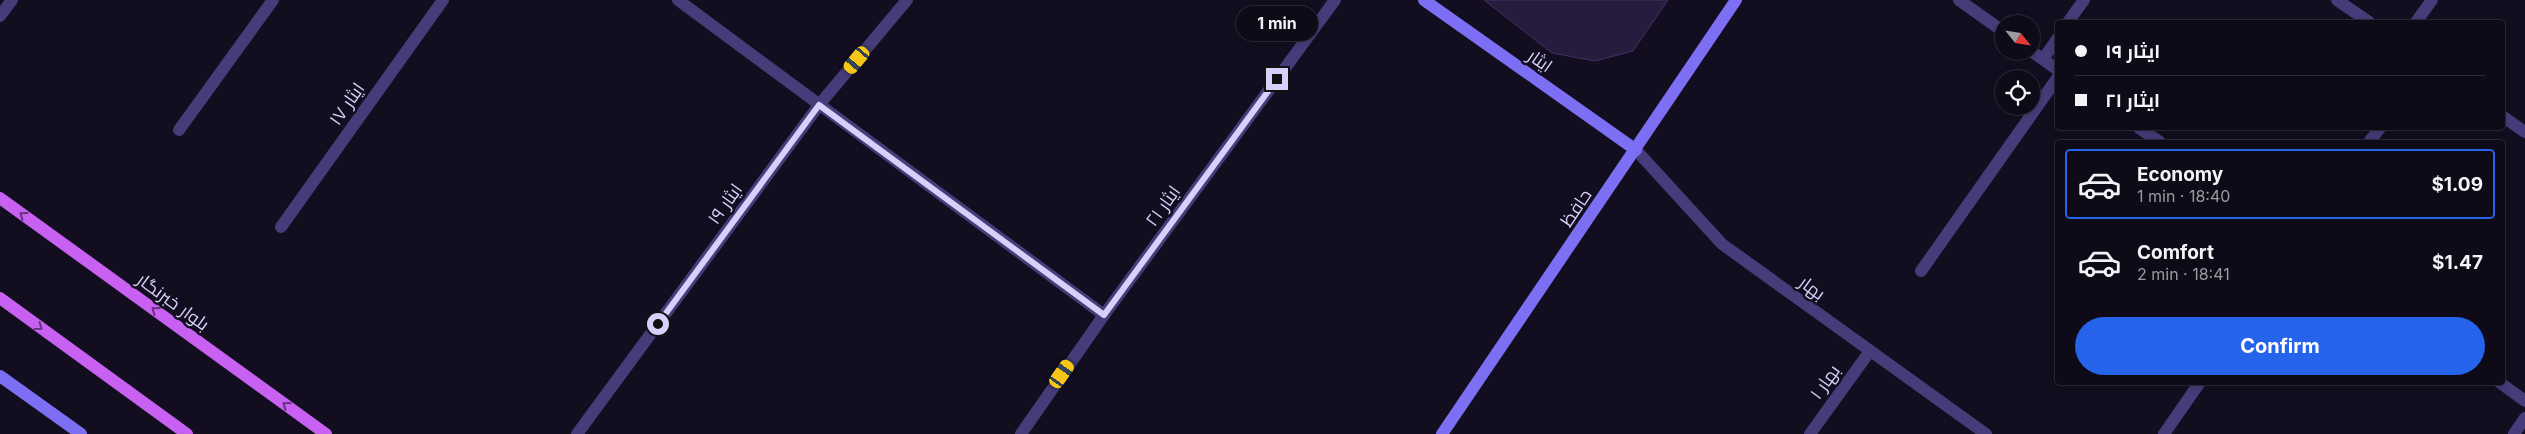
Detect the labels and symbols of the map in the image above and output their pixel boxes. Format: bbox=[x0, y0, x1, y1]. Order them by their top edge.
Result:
callout: 1 min bbox=[1236, 7, 1318, 42]
north arrow bbox=[1995, 15, 2040, 60]
car bbox=[841, 44, 872, 76]
street label: ایثار bbox=[1523, 44, 1557, 77]
route end bbox=[1266, 68, 1288, 90]
street label: ایثار ۱۷ bbox=[325, 79, 369, 129]
street label: ایثار ۱۹ bbox=[703, 179, 747, 229]
street label: ایثار ۲۱ bbox=[1141, 181, 1185, 231]
street label: حافظ bbox=[1556, 185, 1596, 230]
one-way arrow bbox=[19, 212, 29, 221]
street label: بلوار خبرنگار bbox=[132, 268, 213, 335]
street label: بهار bbox=[1794, 271, 1829, 305]
one-way arrow bbox=[151, 307, 161, 316]
route start bbox=[647, 313, 669, 335]
one-way arrow bbox=[34, 320, 43, 330]
car bbox=[1047, 357, 1076, 391]
street label: بهار ۱ bbox=[1805, 360, 1845, 404]
one-way arrow bbox=[283, 403, 292, 411]

